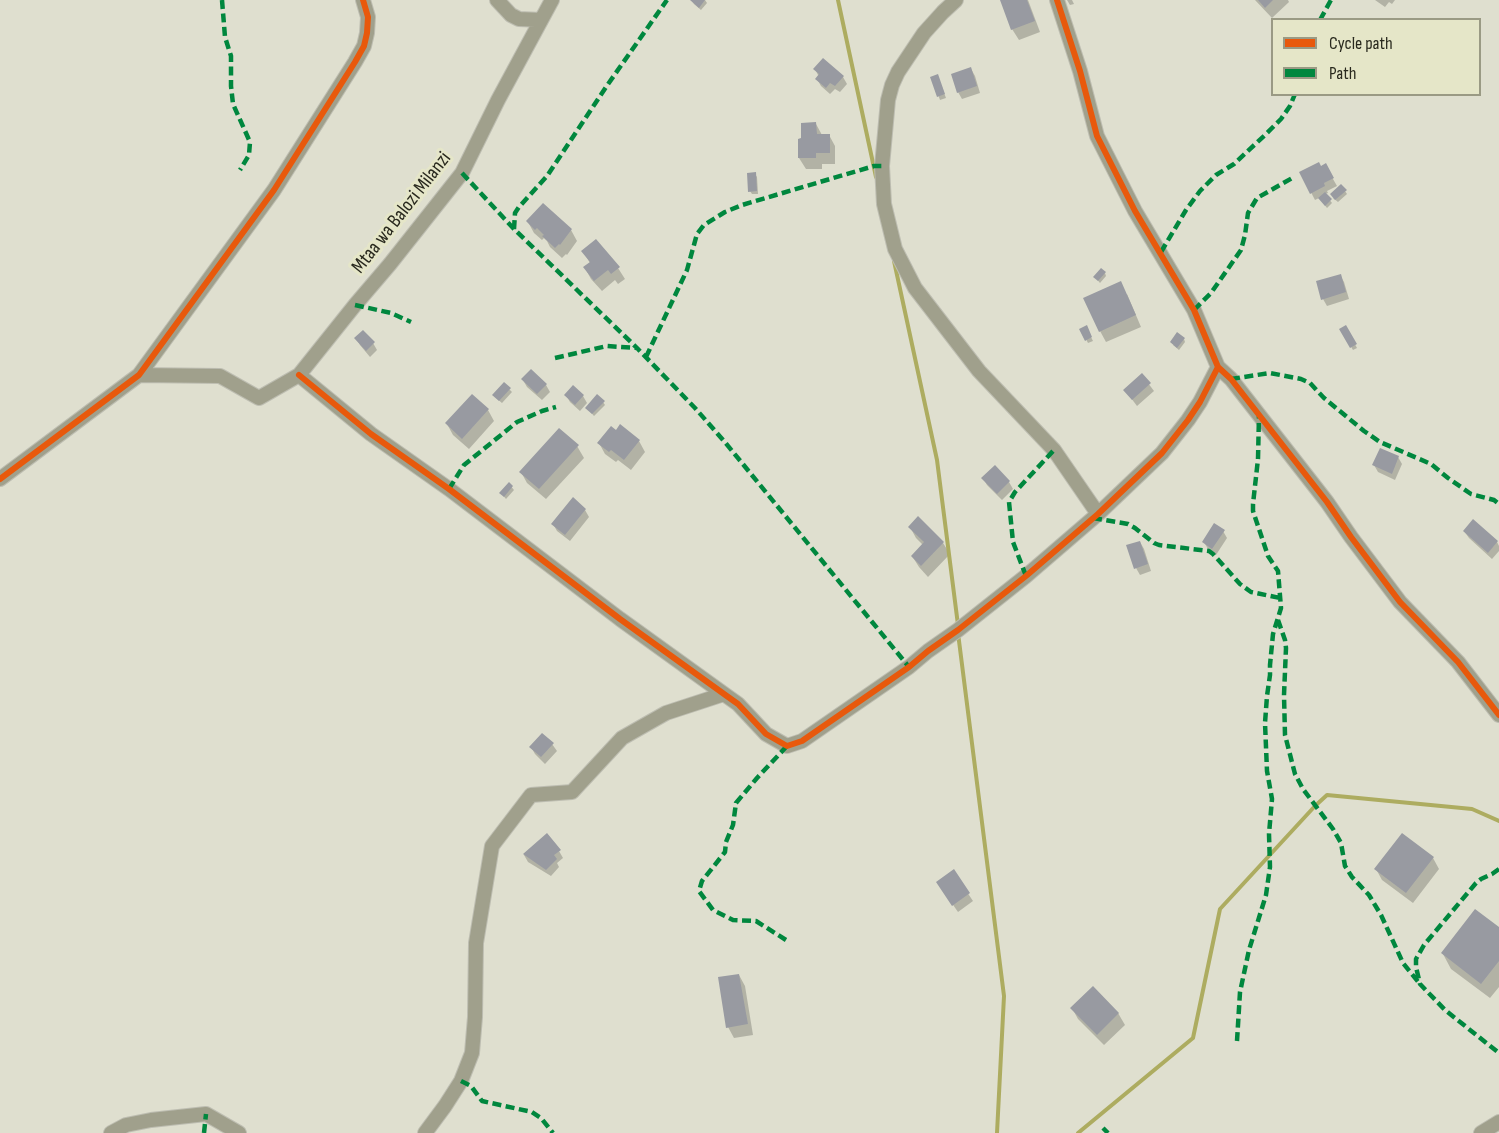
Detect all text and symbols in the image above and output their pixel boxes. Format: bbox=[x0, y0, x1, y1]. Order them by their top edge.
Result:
legend bbox=[1271, 18, 1481, 96]
text: Cycle path bbox=[1329, 33, 1393, 54]
text: Path bbox=[1329, 63, 1357, 84]
street label: Mtaa wa Balozi Milanzi bbox=[347, 148, 457, 278]

